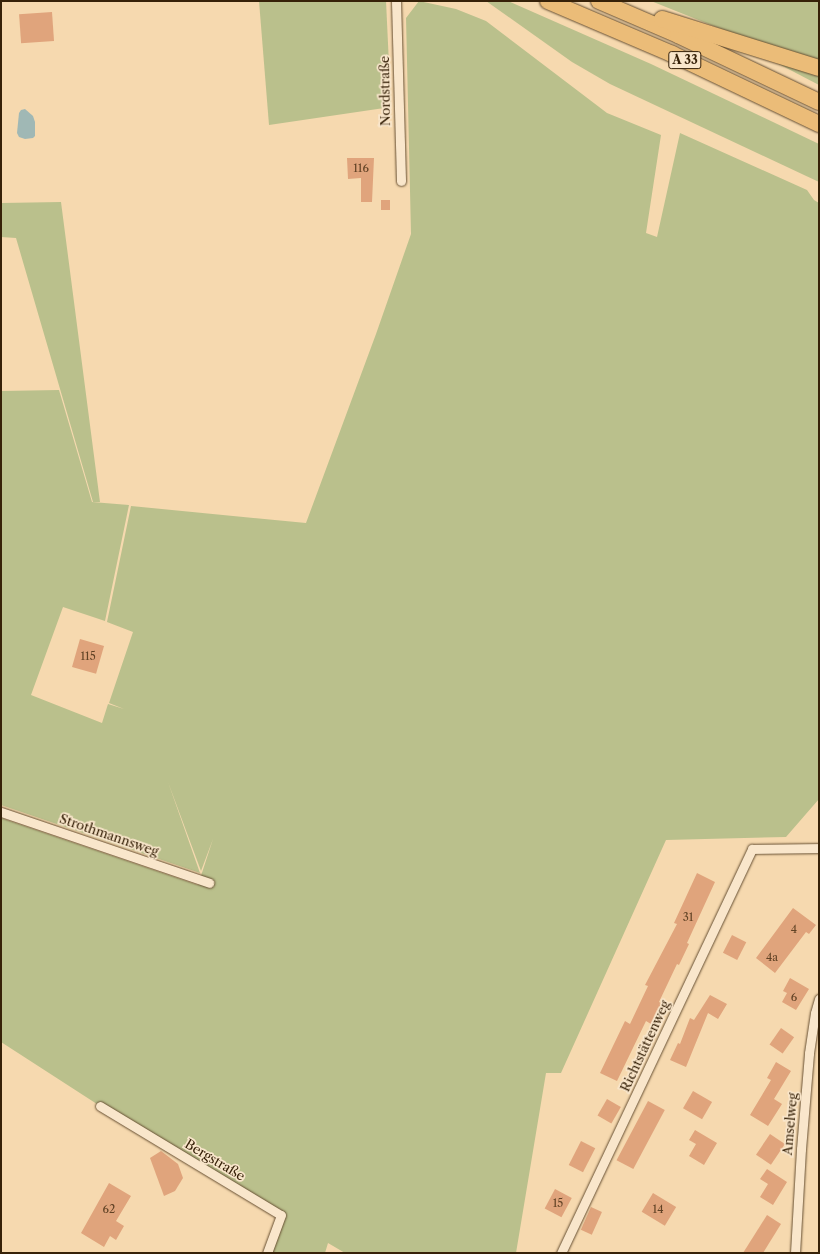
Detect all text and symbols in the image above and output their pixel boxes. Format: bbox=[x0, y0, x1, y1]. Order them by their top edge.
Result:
road number: A 33 bbox=[668, 50, 702, 70]
street label: Nordstraße bbox=[377, 56, 393, 126]
house number: 116 bbox=[353, 161, 369, 175]
house number: 115 bbox=[80, 649, 96, 663]
street label: Strothmannsweg bbox=[57, 811, 161, 859]
house number: 31 bbox=[683, 910, 693, 924]
house number: 4 bbox=[791, 922, 797, 936]
house number: 4a bbox=[766, 950, 778, 964]
house number: 6 bbox=[791, 990, 797, 1004]
street label: Richtstättenweg bbox=[617, 998, 673, 1094]
street label: Amselweg bbox=[779, 1092, 801, 1156]
street label: Bergstraße bbox=[182, 1136, 248, 1184]
house number: 15 bbox=[553, 1196, 563, 1210]
house number: 62 bbox=[103, 1202, 115, 1216]
house number: 14 bbox=[653, 1202, 663, 1216]

